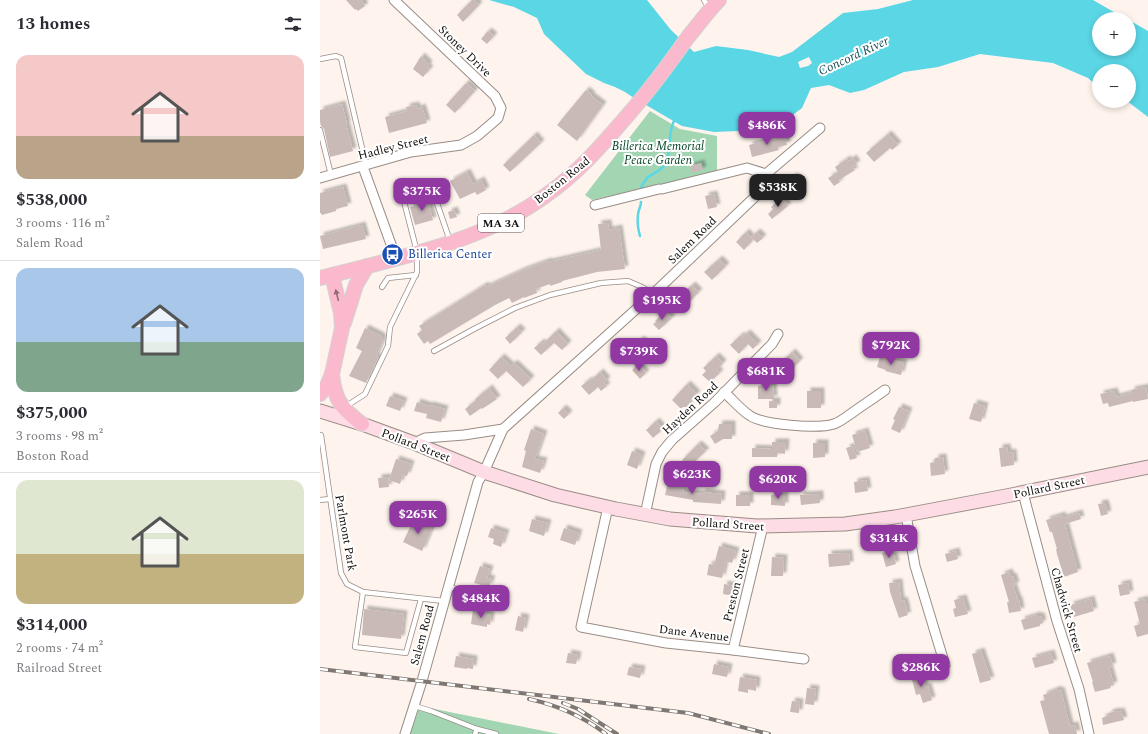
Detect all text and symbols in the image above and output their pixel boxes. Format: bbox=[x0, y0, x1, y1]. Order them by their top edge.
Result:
text: 13 homes bbox=[16, 11, 90, 37]
map controls bbox=[1092, 12, 1136, 108]
button: + bbox=[1092, 12, 1136, 56]
icon: filters bbox=[282, 13, 304, 35]
street label: Stoney Drive bbox=[434, 21, 496, 82]
water label: Concord River bbox=[815, 31, 893, 81]
button: − bbox=[1092, 64, 1136, 108]
icon: home bbox=[124, 81, 196, 153]
pin: $486K bbox=[739, 112, 795, 146]
text: $486K bbox=[747, 115, 787, 135]
street label: Hadley Street bbox=[356, 130, 430, 165]
park label: Billerica Memorial Peace Garden bbox=[612, 137, 704, 170]
street label: Boston Road bbox=[530, 152, 595, 209]
pin: $538K bbox=[750, 174, 806, 208]
text: $538K bbox=[758, 177, 798, 197]
pin: $375K bbox=[394, 178, 450, 212]
text: $375K bbox=[402, 181, 442, 201]
text: $538,000 bbox=[16, 187, 87, 213]
street label: Salem Road bbox=[663, 212, 722, 269]
text: 3 rooms · 116 m² bbox=[16, 213, 110, 233]
road number: MA 3A bbox=[478, 214, 524, 232]
text: Salem Road bbox=[16, 233, 83, 253]
bus stop icon: Billerica Center bbox=[380, 241, 406, 267]
place label: Billerica Center bbox=[408, 245, 492, 264]
pin: $195K bbox=[634, 287, 690, 321]
one-way arrow bbox=[334, 289, 340, 301]
text: $195K bbox=[642, 290, 682, 310]
icon: home bbox=[124, 294, 196, 366]
pin: $792K bbox=[863, 332, 919, 366]
text: $792K bbox=[871, 335, 911, 355]
pin: $739K bbox=[611, 338, 667, 372]
text: $739K bbox=[619, 341, 659, 361]
pin: $681K bbox=[738, 358, 794, 392]
text: $681K bbox=[746, 361, 786, 381]
street label: Hayden Road bbox=[658, 377, 723, 439]
text: $375,000 bbox=[16, 400, 87, 426]
street label: Pollard Street bbox=[378, 424, 453, 467]
text: 3 rooms · 98 m² bbox=[16, 426, 103, 446]
text: Boston Road bbox=[16, 446, 89, 466]
pin: $623K bbox=[664, 461, 720, 495]
text: $623K bbox=[672, 464, 712, 484]
pin: $620K bbox=[750, 466, 806, 500]
text: $620K bbox=[758, 469, 798, 489]
street label: Pollard Street bbox=[1012, 471, 1087, 504]
street label: Parlmont Park bbox=[329, 493, 362, 573]
pin: $265K bbox=[390, 501, 446, 535]
text: $265K bbox=[398, 504, 438, 524]
icon: home bbox=[124, 506, 196, 578]
street label: Pollard Street bbox=[691, 512, 765, 537]
pin: $314K bbox=[861, 525, 917, 559]
text: $314K bbox=[869, 528, 909, 548]
street label: Preston Street bbox=[718, 546, 755, 624]
street label: Chadwick Street bbox=[1045, 565, 1088, 655]
pin: $484K bbox=[453, 585, 509, 619]
text: $484K bbox=[461, 588, 501, 608]
street label: Salem Road bbox=[405, 602, 440, 668]
text: $314,000 bbox=[16, 612, 87, 638]
street label: Dane Avenue bbox=[658, 620, 730, 647]
text: 2 rooms · 74 m² bbox=[16, 638, 103, 658]
pin: $286K bbox=[893, 654, 949, 688]
text: $286K bbox=[901, 657, 941, 677]
text: Railroad Street bbox=[16, 658, 102, 678]

